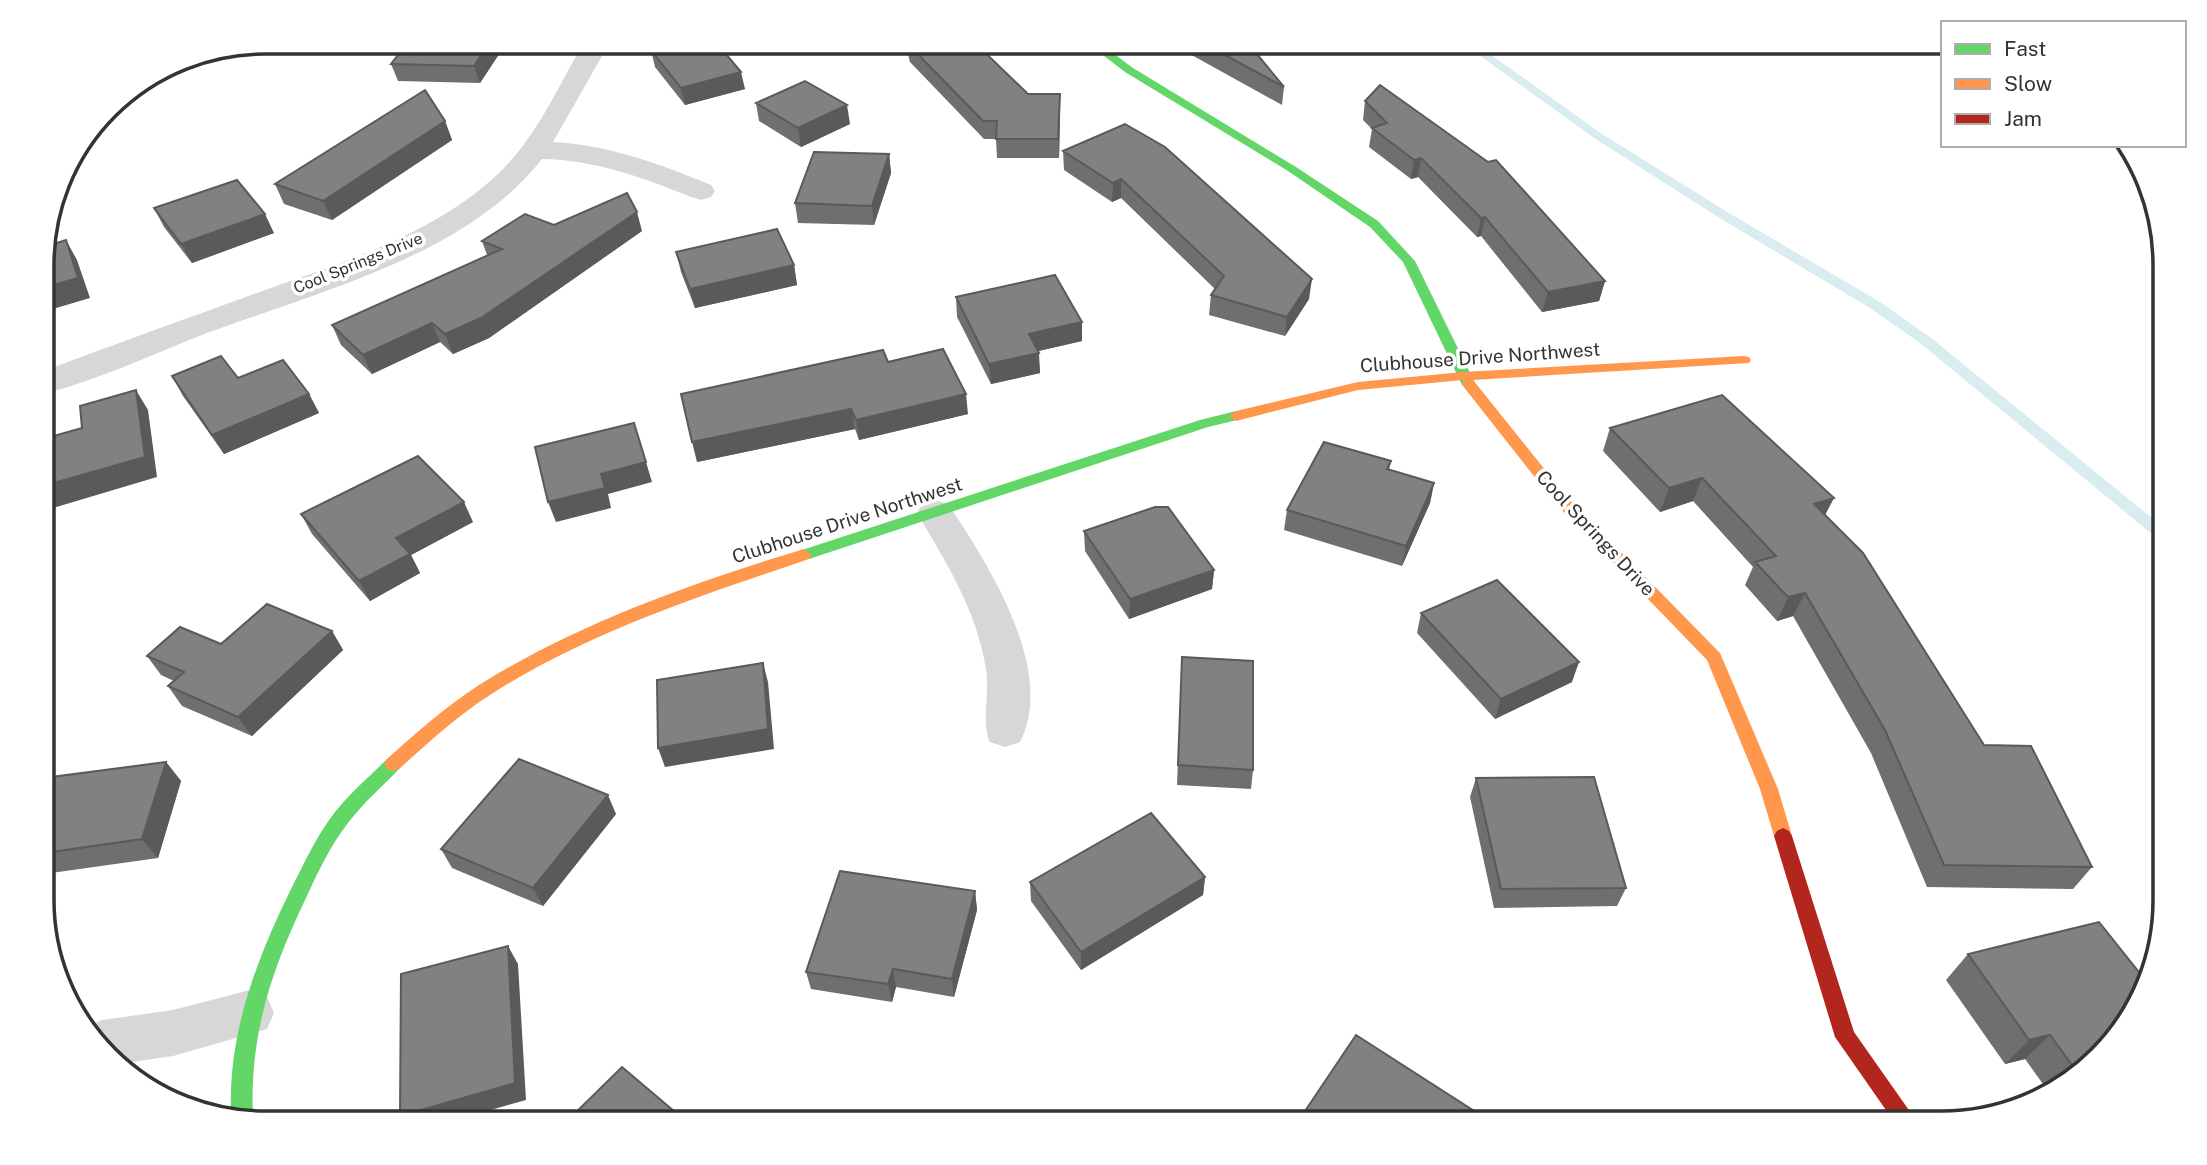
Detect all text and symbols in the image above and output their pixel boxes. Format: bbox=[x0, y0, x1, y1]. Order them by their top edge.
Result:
legend bbox=[1941, 21, 2186, 147]
text: Fast bbox=[2004, 36, 2046, 61]
text: Slow bbox=[2004, 71, 2052, 96]
text: Jam bbox=[2004, 106, 2042, 131]
street label: Cool Springs Drive bbox=[291, 228, 425, 298]
street label: Clubhouse Drive Northwest bbox=[1359, 338, 1601, 376]
street label: Cool Springs Drive bbox=[1532, 466, 1660, 600]
street label: Clubhouse Drive Northwest bbox=[729, 472, 965, 568]

